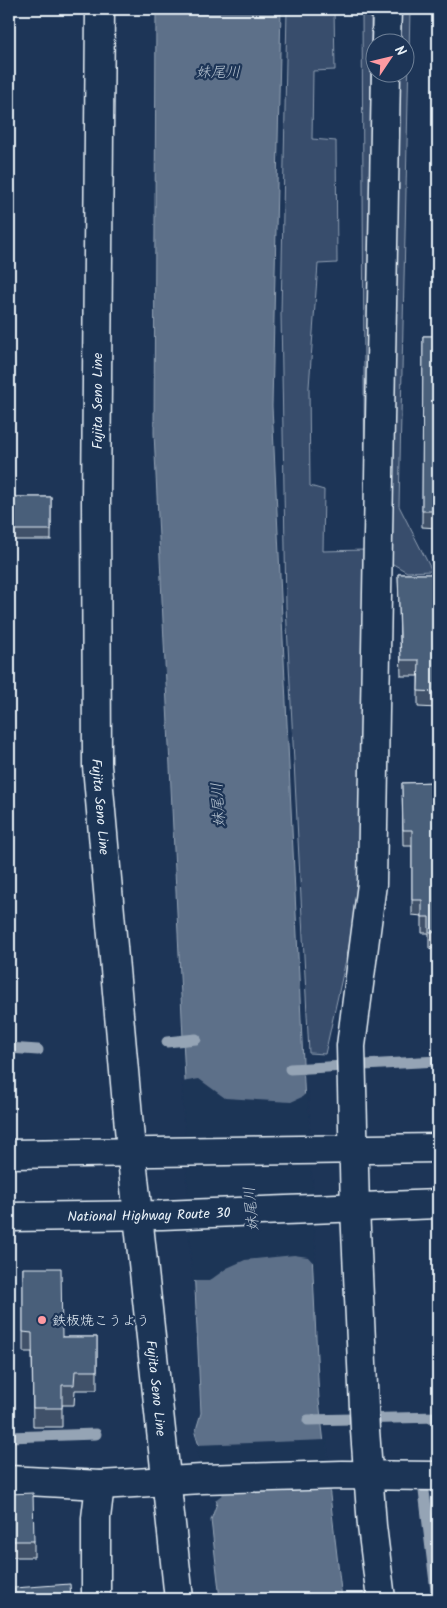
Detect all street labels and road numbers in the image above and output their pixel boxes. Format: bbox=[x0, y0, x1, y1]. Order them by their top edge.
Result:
street label: Fujita Seno Line bbox=[87, 352, 109, 449]
street label: Fujita Seno Line bbox=[85, 759, 115, 857]
street label: National Highway Route 30 bbox=[67, 1202, 231, 1228]
street label: Fujita Seno Line bbox=[139, 1339, 172, 1438]

